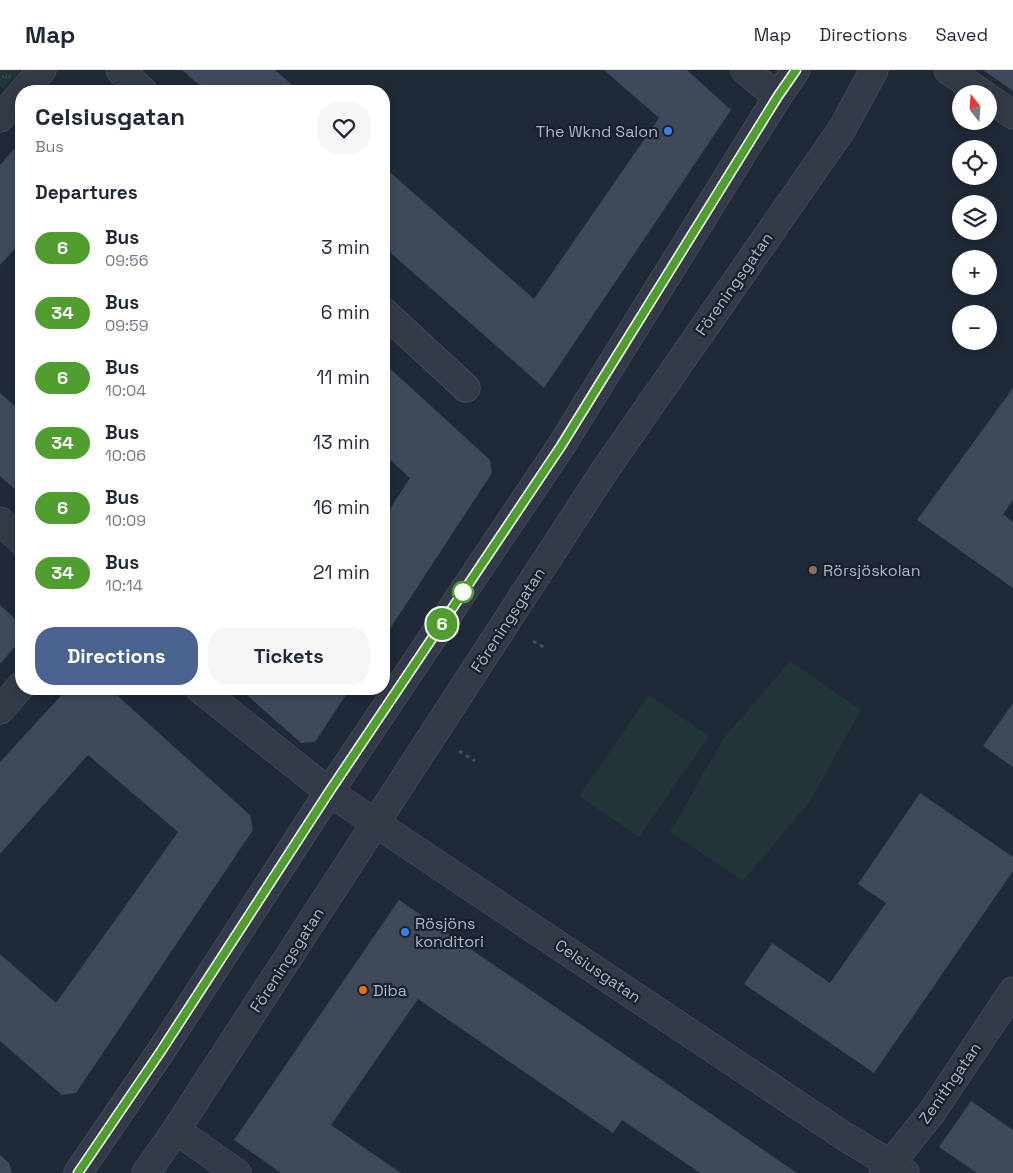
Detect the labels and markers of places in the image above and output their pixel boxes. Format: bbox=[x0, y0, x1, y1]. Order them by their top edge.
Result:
place label: The Wknd Salon bbox=[536, 121, 658, 142]
marker: The Wknd Salon bbox=[662, 125, 674, 137]
place label: Rörsjöskolan bbox=[823, 560, 921, 581]
marker: Rörsjöskolan bbox=[807, 564, 819, 576]
unlabelled marker bbox=[452, 581, 474, 603]
place label: Rösjöns konditori bbox=[415, 913, 484, 952]
marker: Rösjöns konditori bbox=[399, 926, 411, 938]
place label: Diba bbox=[373, 980, 407, 1001]
marker: Diba bbox=[357, 984, 369, 996]

